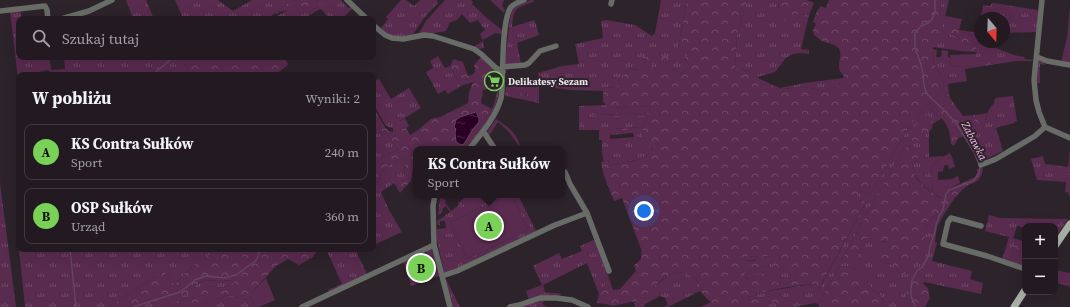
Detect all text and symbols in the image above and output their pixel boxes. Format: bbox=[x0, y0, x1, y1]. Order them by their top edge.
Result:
north arrow bbox=[974, 12, 1010, 48]
search box bbox=[16, 16, 376, 60]
icon: search bbox=[30, 27, 52, 49]
text: Szukaj tutaj bbox=[62, 28, 139, 49]
supermarket icon: Delikatesy Sezam bbox=[483, 70, 505, 92]
place label: Delikatesy Sezam bbox=[508, 75, 588, 88]
text: W pobliżu bbox=[32, 86, 111, 110]
text: Wyniki: 2 bbox=[305, 90, 360, 107]
water label: Zabawka bbox=[957, 118, 990, 163]
text: KS Contra Sułków bbox=[71, 133, 194, 154]
text: A bbox=[42, 144, 50, 161]
text: 240 m bbox=[325, 144, 359, 161]
popup bbox=[413, 146, 565, 198]
text: KS Contra Sułków bbox=[428, 153, 550, 174]
text: Sport bbox=[71, 154, 102, 171]
text: Sport bbox=[428, 174, 459, 191]
text: OSP Sułków bbox=[71, 197, 153, 218]
your location bbox=[634, 201, 654, 221]
text: B bbox=[42, 208, 50, 225]
text: 360 m bbox=[325, 208, 359, 225]
pin: A bbox=[476, 211, 502, 241]
text: Urząd bbox=[71, 218, 105, 235]
map controls bbox=[1022, 223, 1058, 295]
button: + bbox=[1022, 223, 1058, 259]
pin: B bbox=[408, 253, 434, 283]
button: − bbox=[1022, 259, 1058, 295]

